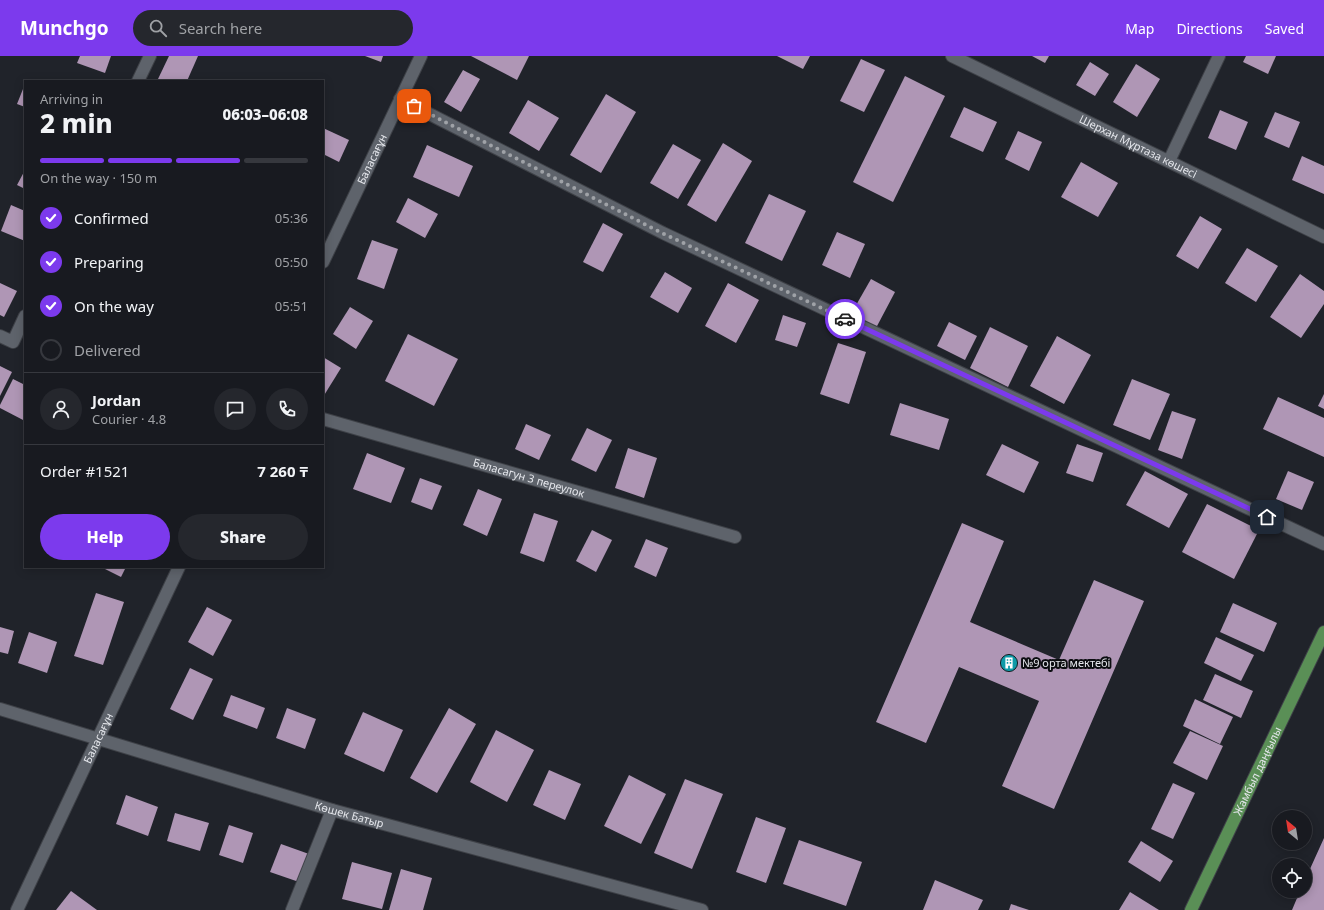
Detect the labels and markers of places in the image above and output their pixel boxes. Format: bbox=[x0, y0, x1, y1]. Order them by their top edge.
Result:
pin bbox=[397, 89, 431, 123]
pin bbox=[1250, 500, 1284, 534]
building icon: №9 орта мектебі bbox=[999, 653, 1019, 673]
place label: №9 орта мектебі bbox=[1022, 655, 1110, 670]

